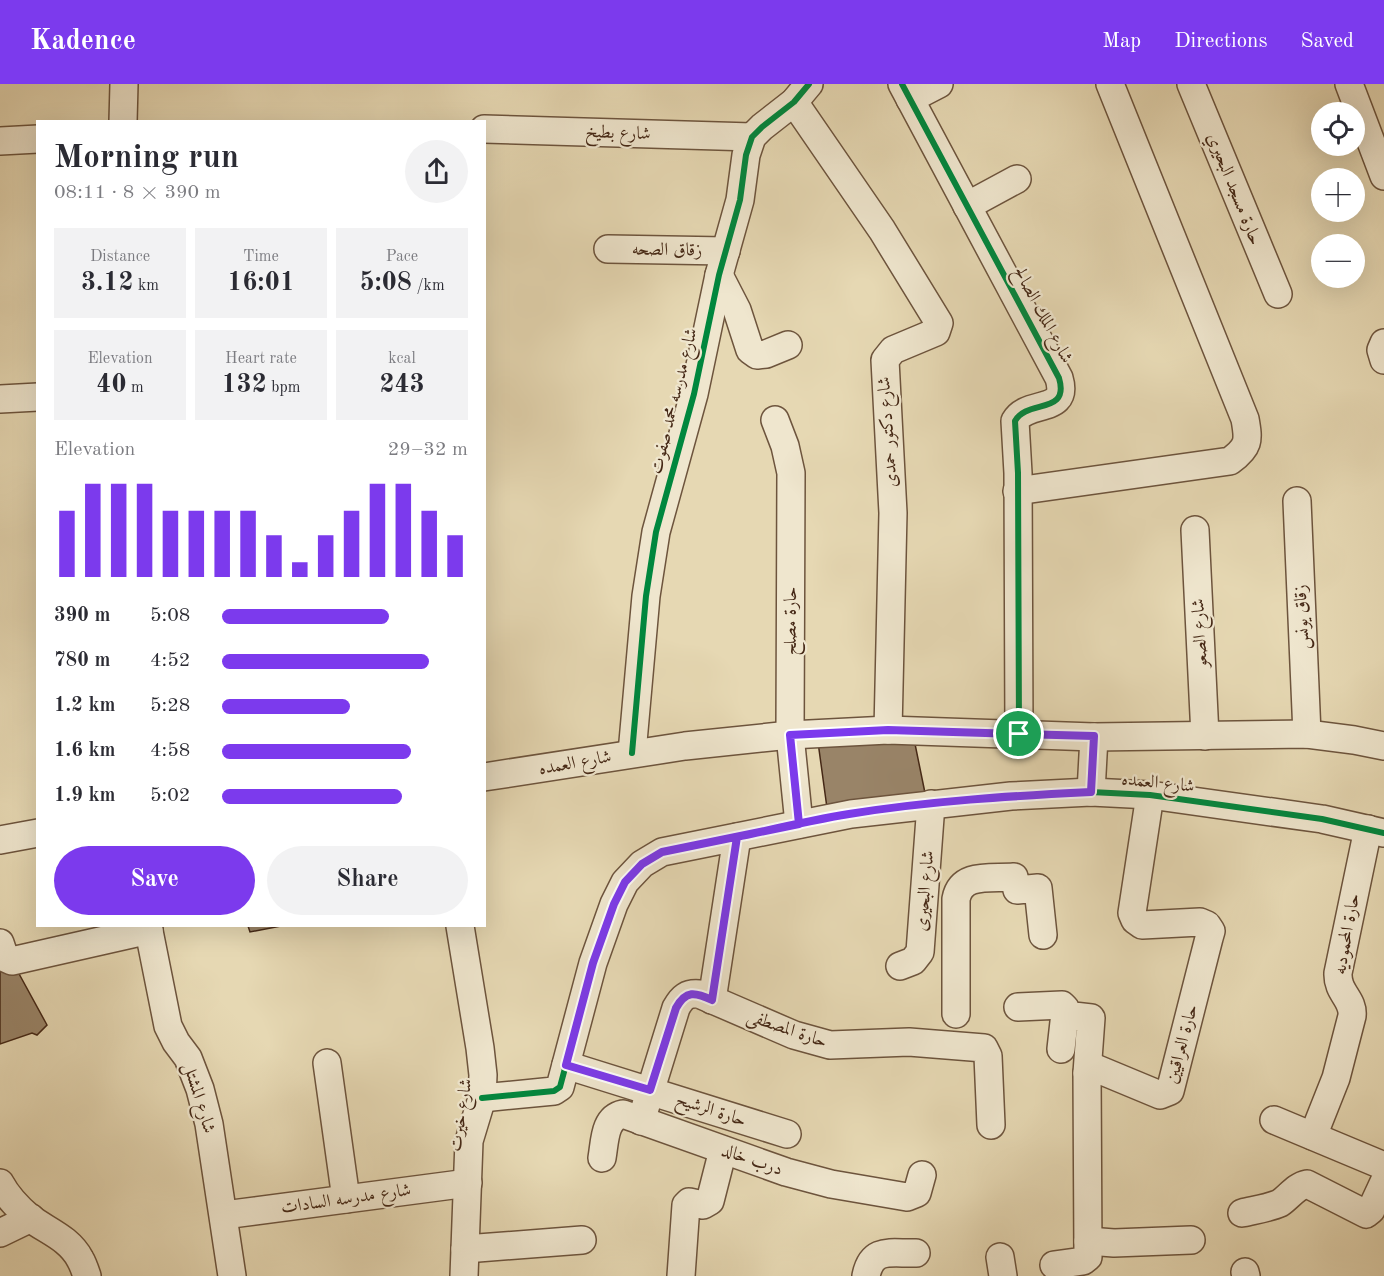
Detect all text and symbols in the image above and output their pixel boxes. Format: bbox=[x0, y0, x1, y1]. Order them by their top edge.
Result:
text: Kadence bbox=[30, 28, 136, 56]
text: Map bbox=[1102, 31, 1141, 52]
text: Directions bbox=[1174, 31, 1268, 52]
text: Saved bbox=[1301, 31, 1354, 52]
map controls bbox=[1311, 102, 1365, 288]
button: locate bbox=[1311, 102, 1365, 156]
street label: شارع بطيخ bbox=[585, 123, 651, 149]
street label: حارة مسجد البحيري bbox=[1199, 130, 1265, 249]
button: share bbox=[405, 140, 468, 203]
text: Morning run bbox=[54, 142, 239, 175]
button: + bbox=[1311, 168, 1365, 222]
text: 08:11 · 8 × 390 m bbox=[54, 183, 221, 203]
button: − bbox=[1311, 234, 1365, 288]
street label: زقاق الصحه bbox=[632, 240, 702, 261]
text: Distance bbox=[90, 249, 150, 265]
text: Time bbox=[243, 249, 279, 265]
text: Pace bbox=[386, 249, 418, 265]
street label: شارع الملك الصالح bbox=[1005, 264, 1076, 369]
text: 3.12 bbox=[81, 270, 134, 296]
text: 16:01 bbox=[227, 270, 295, 296]
text: 5:08 bbox=[359, 270, 412, 296]
text: km bbox=[134, 278, 159, 294]
text: /km bbox=[412, 278, 445, 294]
street label: شارع مدرسه محمد صفوت bbox=[647, 326, 706, 477]
text: Elevation bbox=[87, 351, 153, 367]
text: Heart rate bbox=[225, 351, 297, 367]
text: kcal bbox=[388, 351, 416, 367]
text: 40 bbox=[96, 372, 126, 398]
text: 132 bbox=[222, 372, 267, 398]
text: 243 bbox=[379, 372, 425, 398]
street label: شارع دكتور حمدى bbox=[875, 376, 906, 488]
text: m bbox=[126, 380, 144, 396]
text: bpm bbox=[267, 380, 300, 396]
text: Elevation bbox=[54, 440, 135, 460]
text: 29–32 m bbox=[388, 440, 468, 460]
street label: زقاق يونس bbox=[1292, 584, 1314, 650]
street label: حارة مصلح bbox=[782, 587, 806, 655]
street label: شارع الصعو bbox=[1189, 598, 1216, 670]
text: 390 m bbox=[54, 606, 110, 626]
text: 5:08 bbox=[150, 606, 190, 626]
text: 780 m bbox=[54, 651, 110, 671]
text: 4:52 bbox=[150, 651, 190, 671]
text: 1.2 km bbox=[54, 696, 116, 716]
text: 5:28 bbox=[150, 696, 190, 716]
pin bbox=[993, 708, 1044, 759]
icon: arrive bbox=[1002, 717, 1035, 750]
text: 1.6 km bbox=[54, 741, 116, 761]
text: 4:58 bbox=[150, 741, 190, 761]
street label: شارع العمده bbox=[537, 748, 614, 783]
street label: شارع العمده bbox=[1120, 770, 1195, 801]
text: 1.9 km bbox=[54, 786, 116, 806]
text: 5:02 bbox=[150, 786, 190, 806]
button: Save bbox=[54, 846, 255, 915]
button: Share bbox=[267, 846, 468, 915]
street label: شارع البحيرى bbox=[913, 850, 942, 933]
street label: حارة المحموديه bbox=[1331, 892, 1364, 976]
street label: حارة العراقيين bbox=[1163, 1003, 1203, 1086]
street label: حارة المصطفى bbox=[744, 1007, 829, 1054]
street label: شارع المشتل bbox=[175, 1061, 218, 1137]
street label: شارع خيرت bbox=[446, 1077, 481, 1154]
street label: حارة الرشيح bbox=[672, 1090, 749, 1136]
street label: درب خالد bbox=[719, 1141, 785, 1180]
street label: شارع مدرسه السادات bbox=[280, 1181, 413, 1222]

